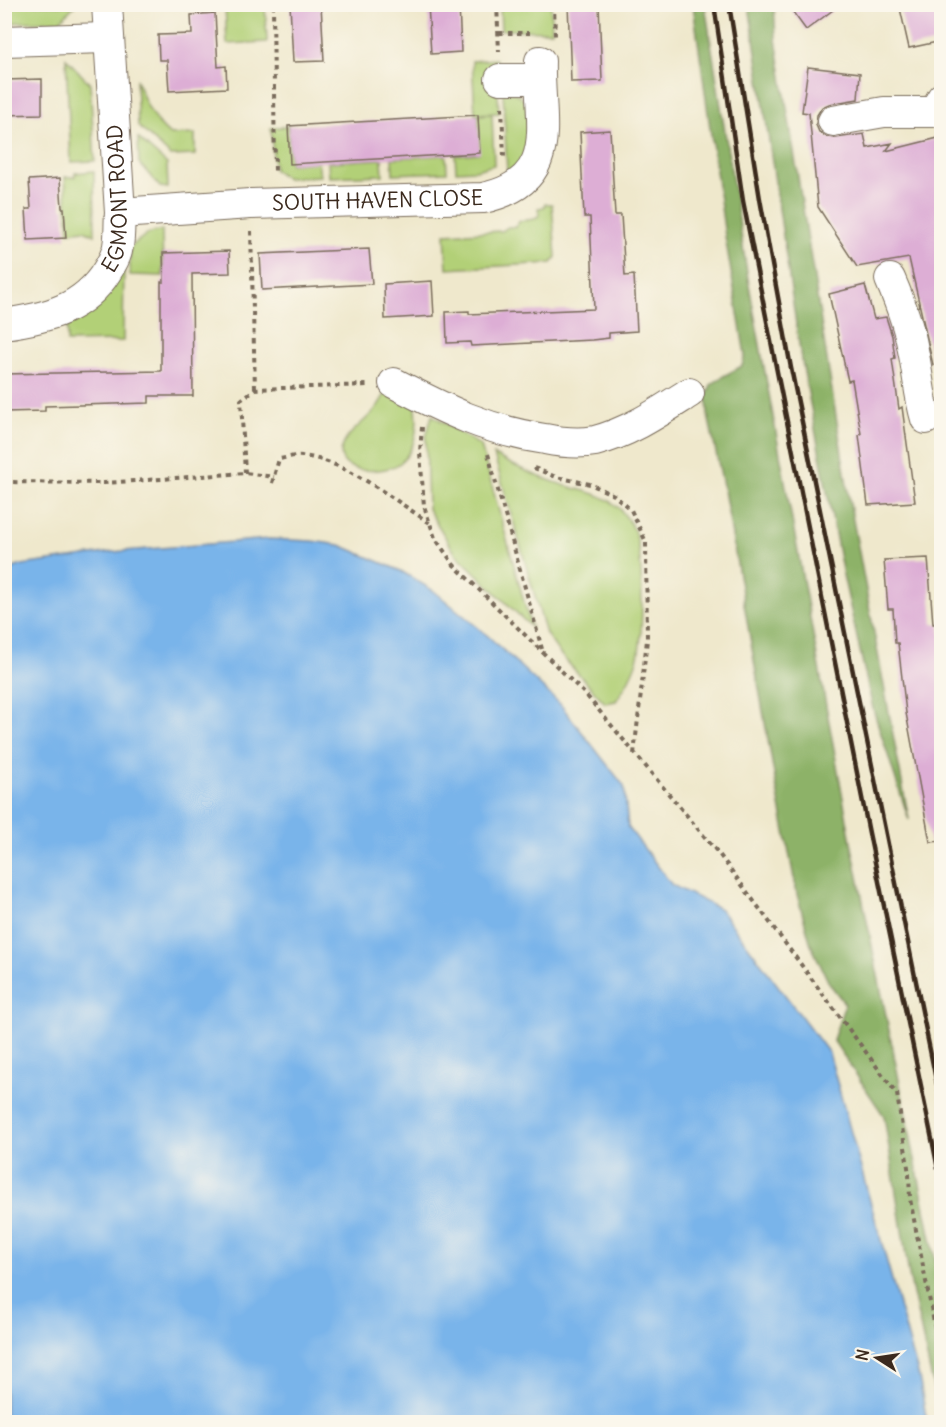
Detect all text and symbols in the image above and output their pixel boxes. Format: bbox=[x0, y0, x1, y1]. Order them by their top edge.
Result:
street label: EGMONT ROAD bbox=[95, 124, 133, 277]
street label: SOUTH HAVEN CLOSE bbox=[272, 184, 483, 216]
north arrow bbox=[847, 1328, 907, 1388]
text: N bbox=[851, 1347, 873, 1362]

